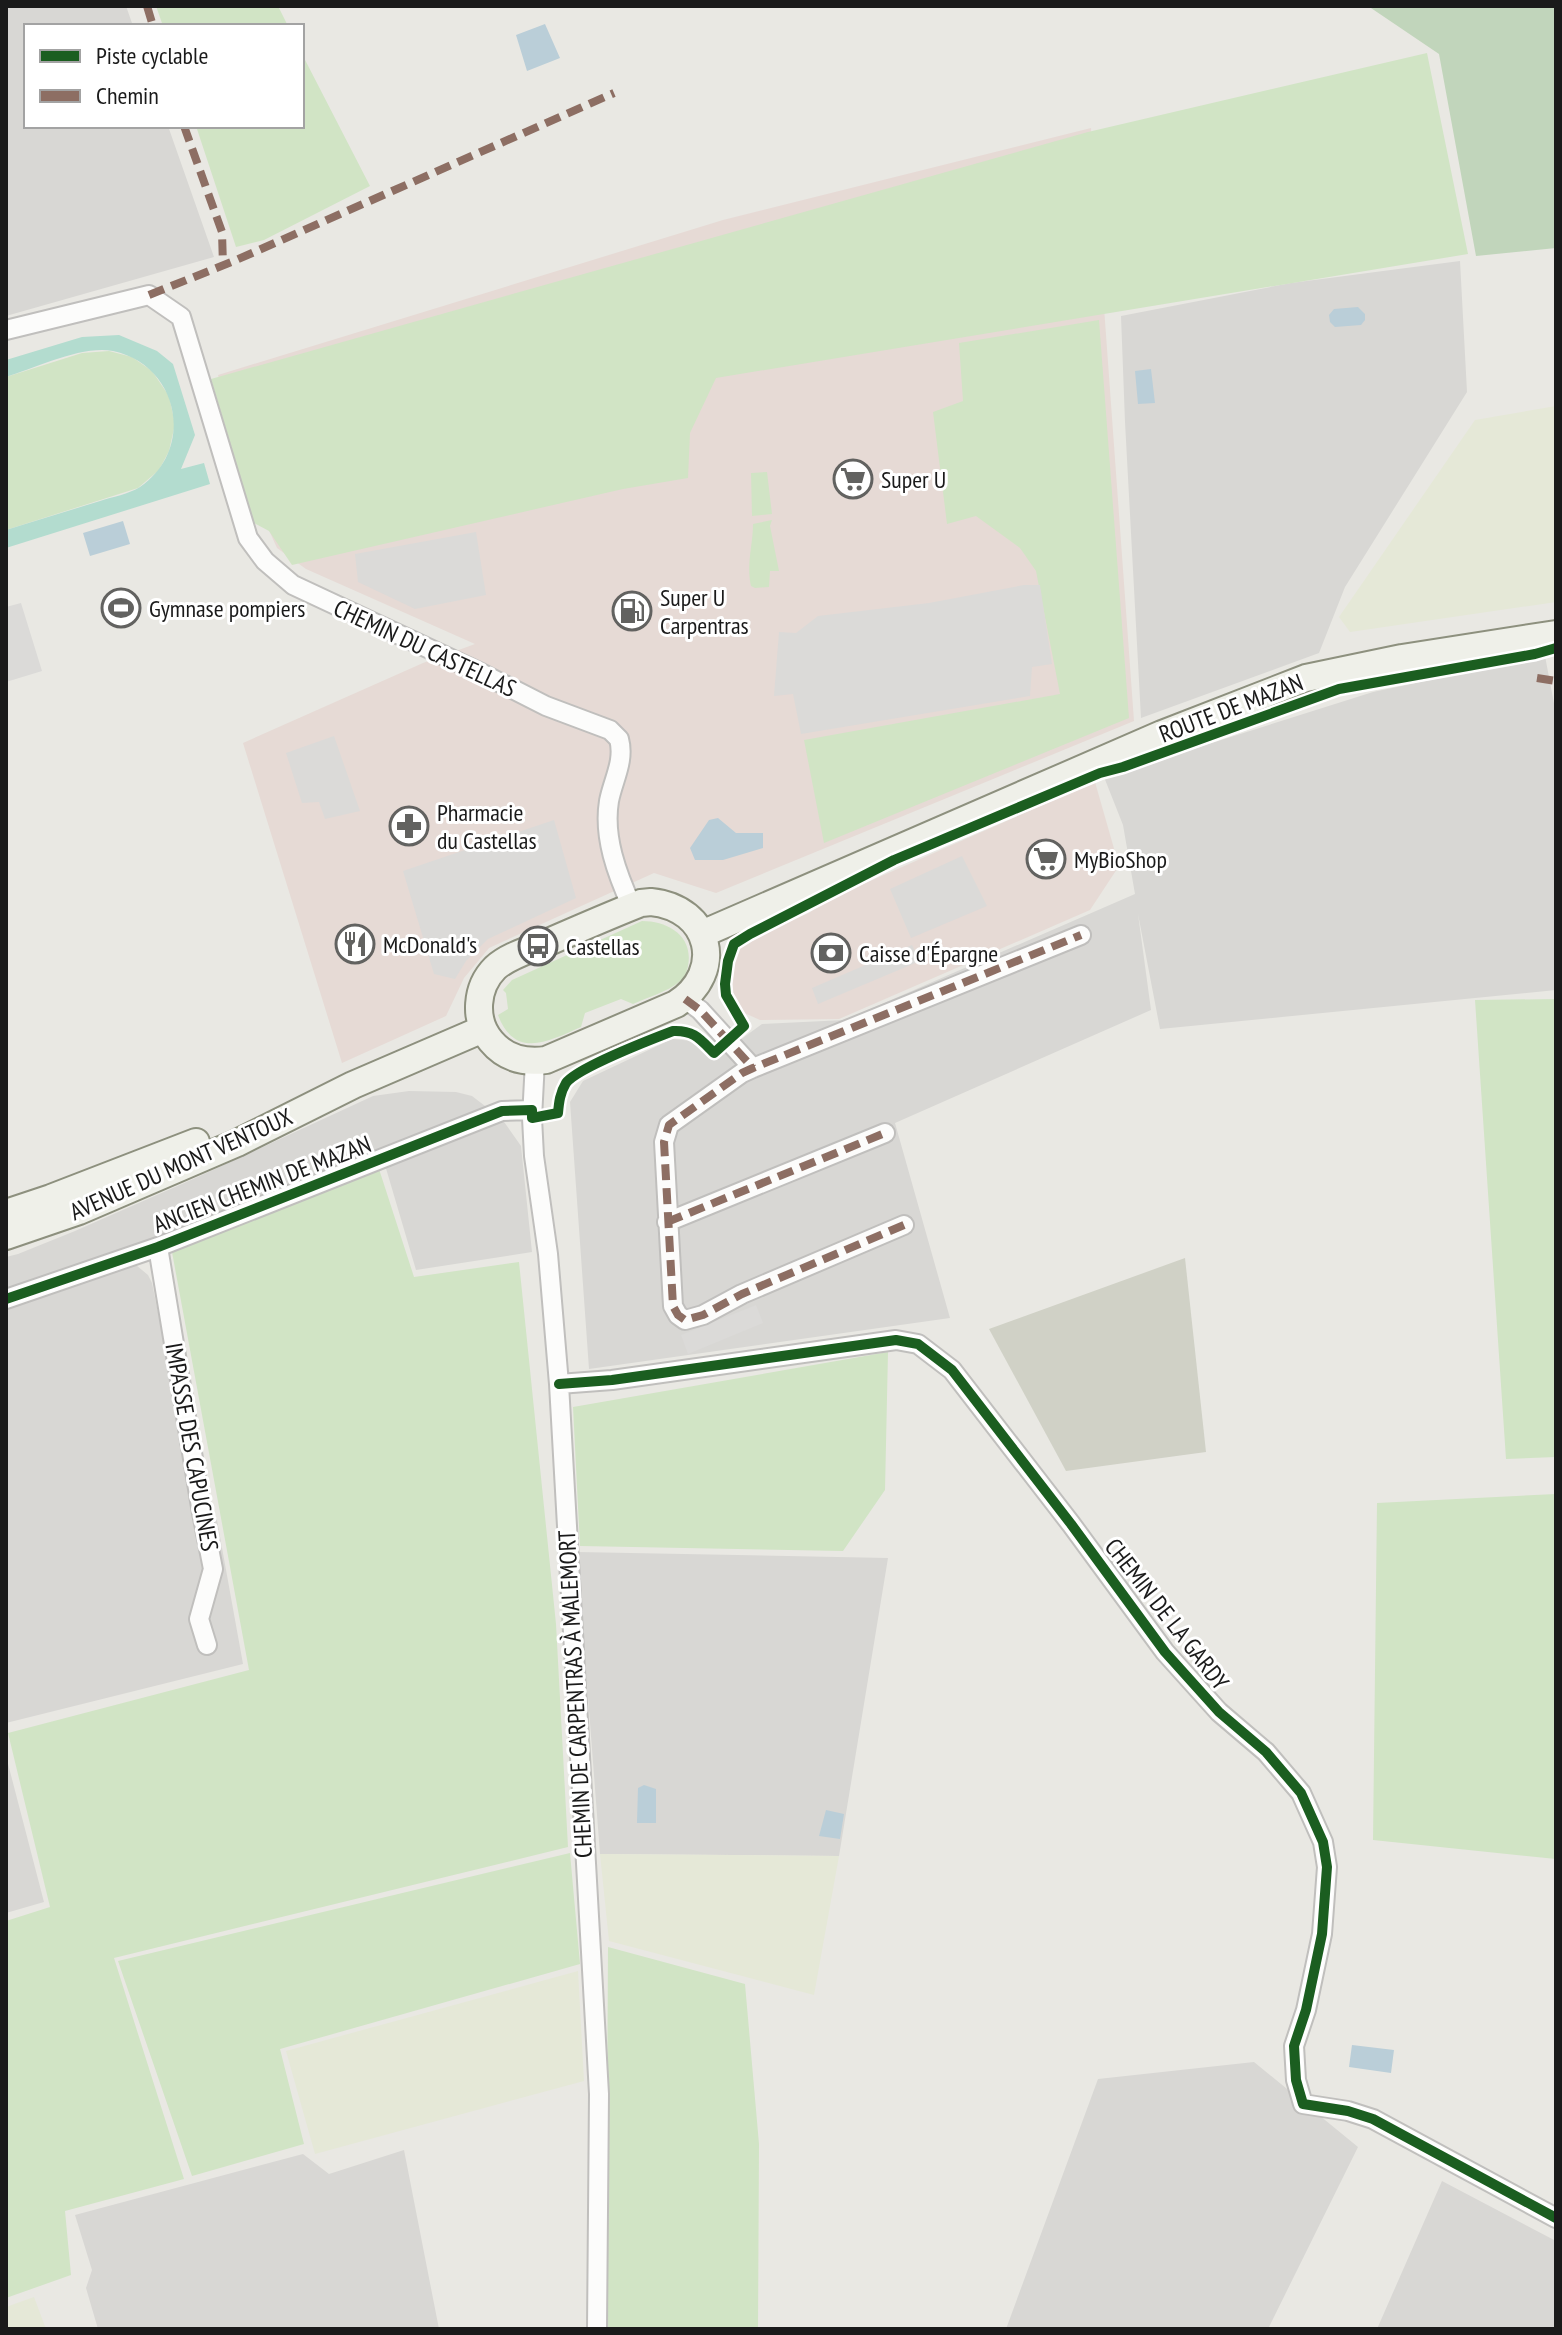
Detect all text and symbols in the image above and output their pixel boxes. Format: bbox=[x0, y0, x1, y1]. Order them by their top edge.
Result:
legend bbox=[24, 24, 304, 128]
text: Piste cyclable bbox=[96, 40, 209, 71]
text: Chemin bbox=[96, 80, 159, 111]
supermarket icon: Super U bbox=[832, 458, 874, 500]
place label: Super U bbox=[881, 464, 946, 495]
place label: Super U Carpentras bbox=[660, 582, 749, 641]
sports icon: Gymnase pompiers bbox=[100, 587, 142, 629]
fuel station icon: Super U Carpentras bbox=[611, 590, 653, 632]
street label: CHEMIN DU CASTELLAS bbox=[329, 592, 521, 704]
place label: Gymnase pompiers bbox=[149, 593, 305, 624]
street label: ROUTE DE MAZAN bbox=[1155, 666, 1307, 750]
place label: Pharmacie du Castellas bbox=[437, 797, 537, 856]
pharmacy icon: Pharmacie du Castellas bbox=[388, 805, 430, 847]
supermarket icon: MyBioShop bbox=[1025, 838, 1067, 880]
place label: MyBioShop bbox=[1074, 844, 1167, 875]
restaurant icon: McDonald's bbox=[334, 923, 376, 965]
bus stop icon: Castellas bbox=[517, 925, 559, 967]
place label: McDonald's bbox=[383, 929, 477, 960]
place label: Castellas bbox=[566, 931, 640, 962]
bank icon: Caisse d'Épargne bbox=[810, 932, 852, 974]
place label: Caisse d'Épargne bbox=[859, 938, 998, 969]
street label: AVENUE DU MONT VENTOUX bbox=[65, 1101, 297, 1227]
street label: ANCIEN CHEMIN DE MAZAN bbox=[149, 1128, 375, 1240]
street label: IMPASSE DES CAPUCINES bbox=[158, 1340, 226, 1554]
street label: CHEMIN DE CARPENTRAS À MALEMORT bbox=[551, 1529, 599, 1859]
street label: CHEMIN DE LA GARDY bbox=[1098, 1532, 1236, 1696]

